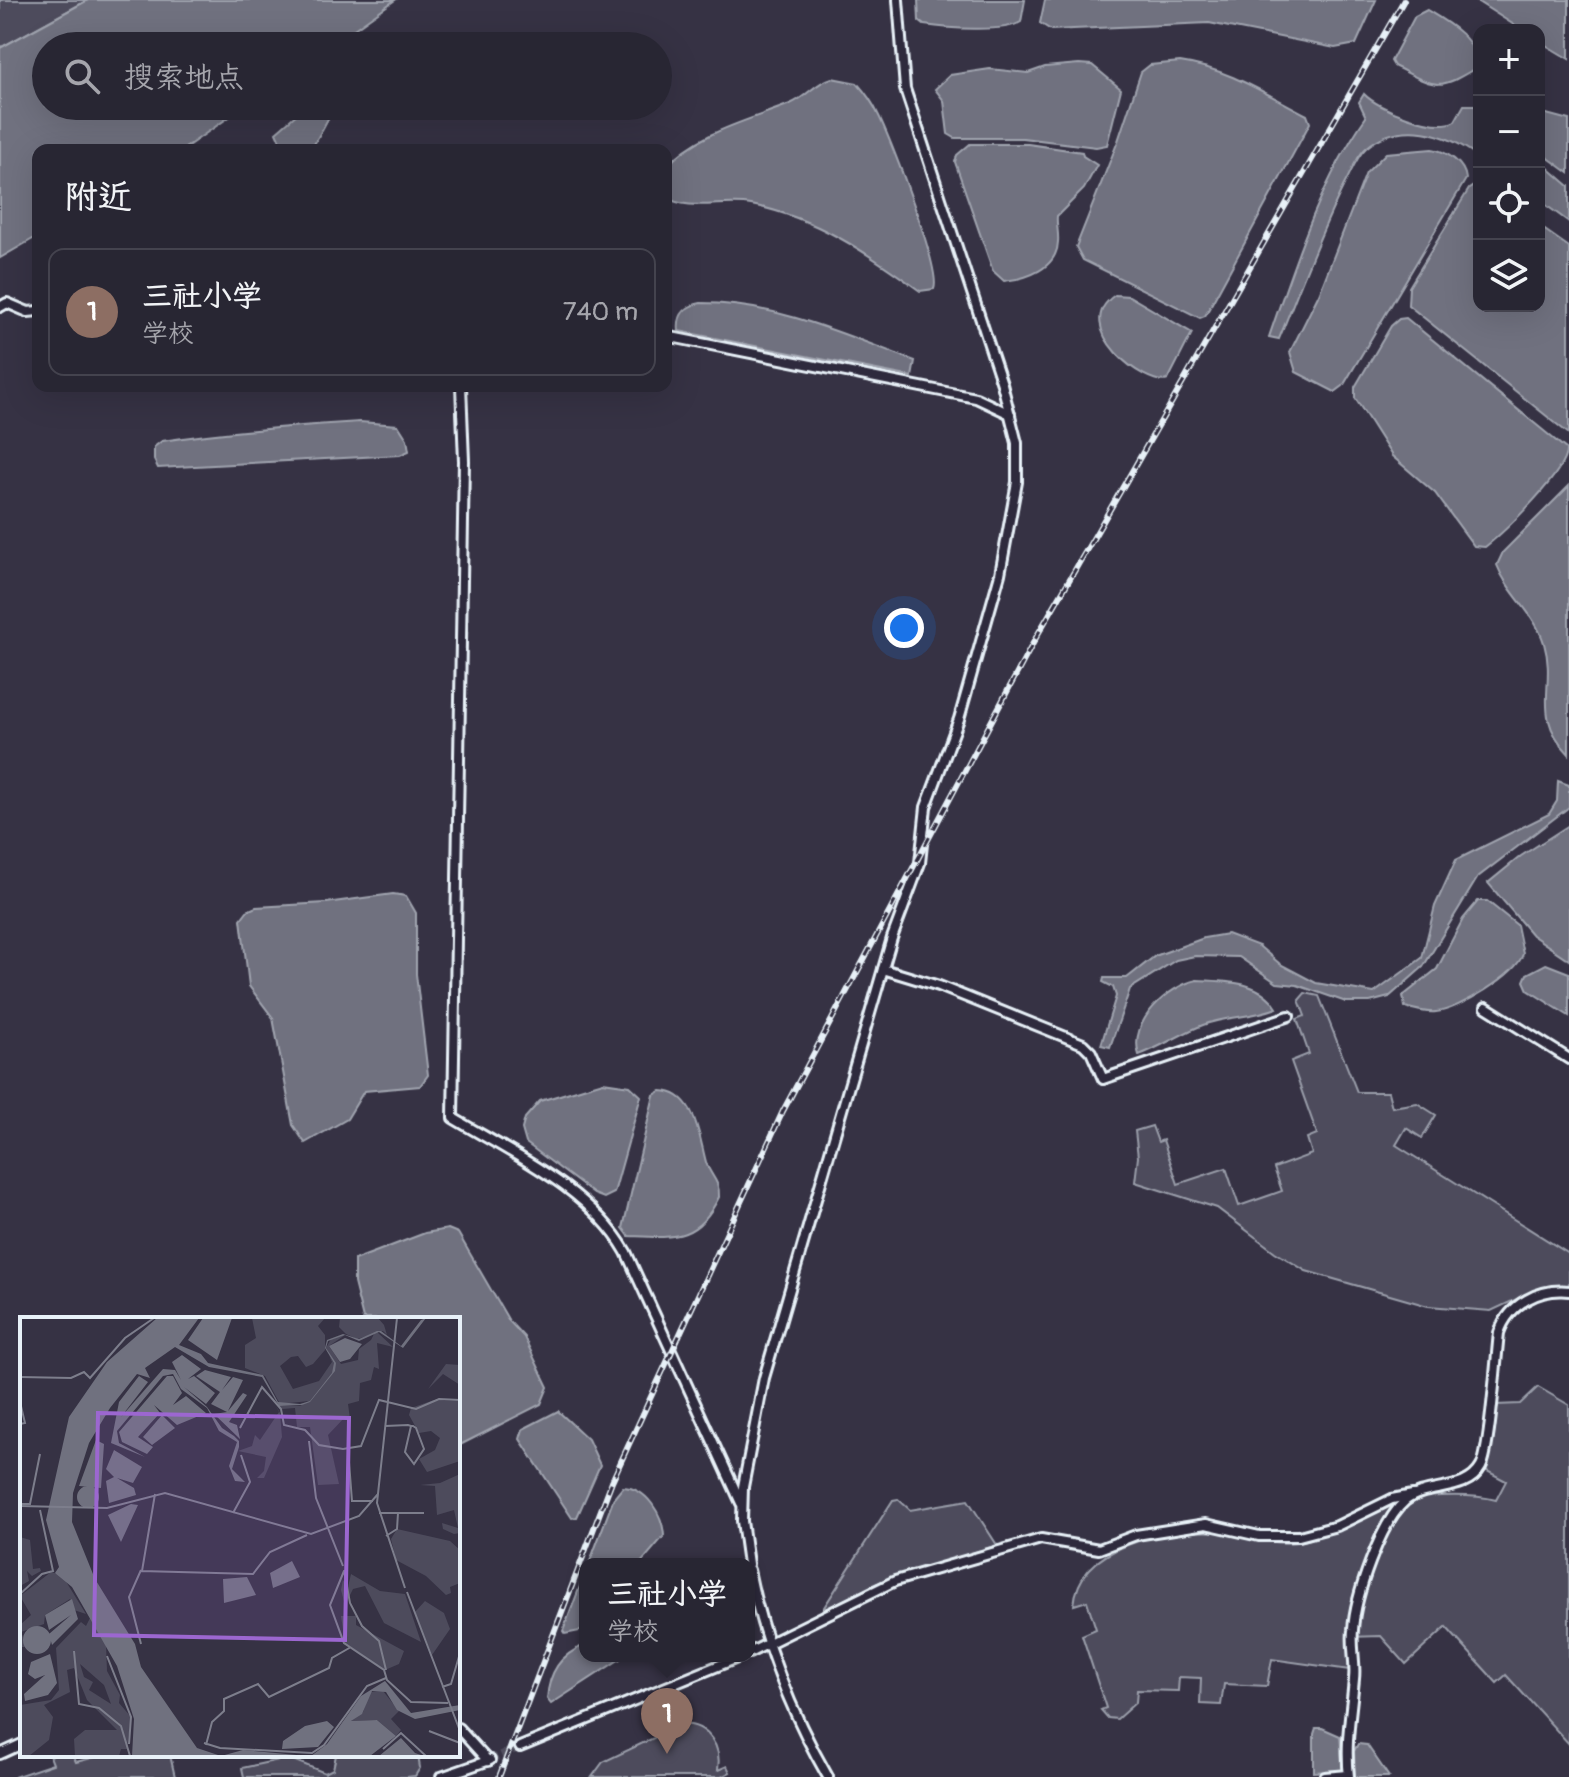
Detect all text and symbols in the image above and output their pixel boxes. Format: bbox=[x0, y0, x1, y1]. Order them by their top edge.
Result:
map controls bbox=[1473, 24, 1545, 312]
button: + bbox=[1473, 24, 1545, 96]
search box bbox=[32, 32, 672, 120]
icon: search bbox=[60, 54, 104, 98]
text: 搜索地点 bbox=[124, 59, 244, 96]
button: − bbox=[1473, 96, 1545, 168]
button: locate bbox=[1473, 168, 1545, 240]
text: 附近 bbox=[64, 176, 132, 219]
button: layers bbox=[1473, 240, 1545, 312]
text: 三社小学 bbox=[142, 278, 262, 315]
text: 1 bbox=[87, 296, 97, 328]
text: 740 m bbox=[563, 296, 638, 328]
text: 学校 bbox=[142, 318, 194, 350]
your location bbox=[884, 608, 924, 648]
inset map bbox=[20, 1317, 460, 1757]
popup bbox=[579, 1558, 755, 1662]
text: 三社小学 bbox=[607, 1576, 727, 1613]
text: 学校 bbox=[607, 1616, 659, 1648]
pin: 1 bbox=[641, 1688, 693, 1754]

